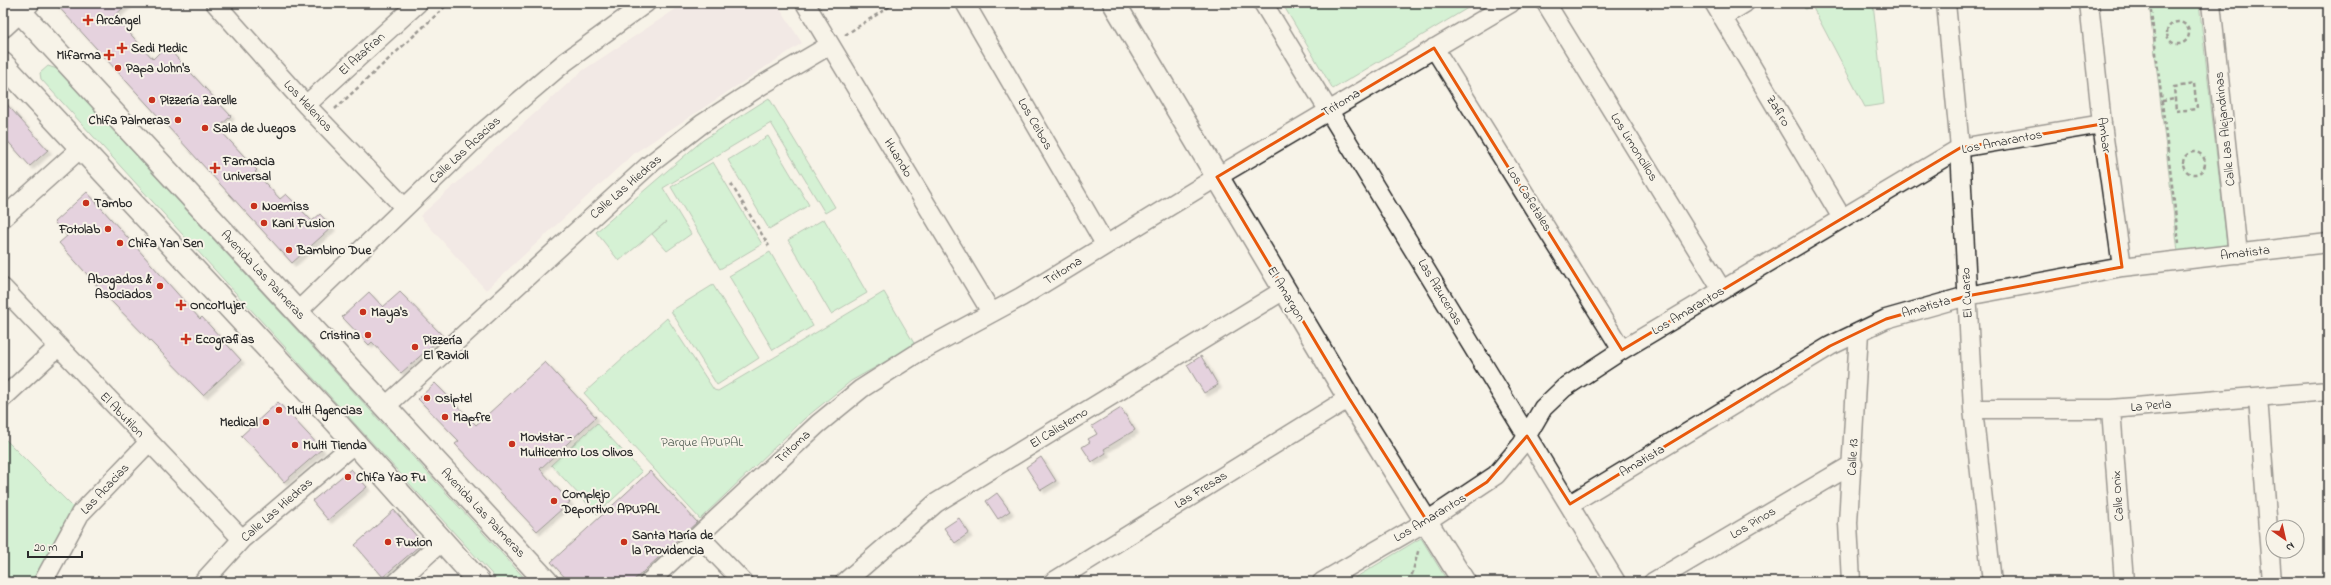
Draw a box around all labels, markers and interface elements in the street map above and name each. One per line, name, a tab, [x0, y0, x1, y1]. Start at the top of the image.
place label: Arcángel	[96, 11, 141, 32]
marker: Arcángel	[83, 15, 93, 25]
street label: El Azafran	[335, 28, 389, 80]
place label: Sedi Medic	[131, 39, 188, 58]
marker: Sedi Medic	[116, 42, 128, 54]
place label: Mifarma	[57, 46, 101, 65]
marker: Mifarma	[104, 50, 114, 60]
place label: Papa John's	[126, 59, 191, 78]
marker: Papa John's	[113, 63, 123, 73]
street label: Calle Las Alejandrinas	[2209, 70, 2240, 187]
street label: Los Helenios	[279, 76, 337, 137]
street label: Tritoma	[1318, 84, 1364, 122]
place label: Pizzería Zarelle	[160, 91, 238, 110]
street label: Zafiro	[1761, 92, 1795, 130]
marker: Pizzería Zarelle	[147, 95, 157, 105]
street label: Los Ceibos	[1013, 95, 1058, 154]
street label: Los Limoncillos	[1605, 109, 1663, 185]
place label: Chifa Palmeras	[89, 111, 170, 130]
street label: Calle Las Acacias	[425, 111, 505, 188]
marker: Chifa Palmeras	[173, 115, 183, 125]
street label: Ambar	[2092, 116, 2116, 155]
place label: Sala de Juegos	[213, 119, 296, 140]
marker: Sala de Juegos	[200, 123, 210, 133]
street label: Los Amarantos	[1960, 125, 2044, 159]
street label: Huando	[879, 135, 917, 181]
street label: Calle Las Hiedras	[586, 150, 666, 224]
place label: Farmacia Universal	[222, 152, 275, 186]
marker: Farmacia Universal	[210, 163, 220, 173]
street label: Los Cafetales	[1501, 163, 1557, 236]
place label: Tambo	[94, 194, 132, 213]
place label: Noemiss	[262, 197, 309, 216]
marker: Tambo	[81, 198, 91, 208]
marker: Noemiss	[249, 201, 259, 211]
place label: Kani Fusion	[272, 214, 335, 233]
marker: Kani Fusion	[259, 218, 269, 228]
place label: Fotolab	[58, 220, 100, 239]
marker: Fotolab	[103, 224, 113, 234]
street label: Avenida Las Palmeras	[216, 226, 310, 324]
place label: Chifa Yan Sen	[128, 234, 204, 253]
marker: Chifa Yan Sen	[115, 238, 125, 248]
place label: Bambino Due	[296, 241, 372, 260]
street label: Amatista	[2219, 241, 2271, 265]
marker: Bambino Due	[284, 245, 294, 255]
street label: Tritoma	[1040, 252, 1086, 290]
street label: Las Azucenas	[1413, 255, 1467, 329]
street label: El Amargon	[1261, 263, 1310, 326]
street label: El Cuarzo	[1956, 267, 1978, 319]
place label: Abogados & Asociados	[88, 270, 152, 304]
marker: Abogados & Asociados	[155, 281, 165, 291]
street label: Los Amarantos	[1648, 282, 1728, 340]
street label: Amatista	[1899, 291, 1953, 323]
place label: OncoMujer	[190, 296, 246, 315]
marker: OncoMujer	[175, 299, 187, 311]
place label: Maya's	[371, 303, 409, 324]
marker: Maya's	[358, 307, 368, 317]
place label: Cristina	[320, 326, 360, 345]
place label: Ecografias	[195, 330, 255, 351]
marker: Cristina	[363, 330, 373, 340]
place label: Pizzería El Ravioli	[423, 331, 469, 365]
marker: Ecografias	[180, 333, 192, 345]
marker: Pizzería El Ravioli	[410, 342, 420, 352]
street label: El Abutilon	[95, 388, 149, 442]
place label: Osiptel	[435, 389, 472, 408]
marker: Osiptel	[422, 393, 432, 403]
street label: La Perla	[2130, 395, 2172, 417]
place label: Multi Agencias	[287, 401, 363, 422]
street label: El Calistemo	[1026, 402, 1092, 453]
marker: Multi Agencias	[274, 405, 284, 415]
place label: Mapfre	[453, 408, 492, 427]
marker: Mapfre	[440, 412, 450, 422]
place label: Medical	[220, 413, 258, 432]
marker: Medical	[261, 417, 271, 427]
street label: Tritoma	[771, 426, 815, 468]
place label: Movistar - Multicentro Los Olivos	[520, 428, 634, 462]
park label: Parque APUPAL	[661, 433, 743, 452]
place label: Multi Tienda	[303, 436, 367, 455]
street label: Calle 13	[1843, 438, 1863, 476]
marker: Movistar - Multicentro Los Olivos	[507, 439, 517, 449]
marker: Multi Tienda	[290, 440, 300, 450]
street label: Amatista	[1616, 440, 1668, 482]
street label: Las Acacias	[76, 459, 134, 519]
street label: Avenida Las Palmeras	[436, 464, 530, 562]
street label: Las Fresas	[1171, 466, 1231, 514]
place label: Chifa Yao Fu	[356, 468, 426, 487]
street label: Calle Onix	[2107, 470, 2129, 522]
marker: Chifa Yao Fu	[343, 472, 353, 482]
street label: Calle Las Hiedras	[237, 473, 317, 547]
place label: Complejo Deportivo APUPAL	[561, 485, 661, 519]
street label: Los Amarantos	[1390, 489, 1470, 547]
marker: Complejo Deportivo APUPAL	[549, 496, 559, 506]
street label: Los Pinos	[1727, 502, 1780, 544]
north arrow	[2265, 519, 2305, 559]
place label: Santa María de la Providencia	[632, 526, 714, 560]
scale bar	[28, 533, 82, 559]
place label: Fuxion	[395, 533, 433, 552]
marker: Fuxion	[383, 537, 393, 547]
marker: Santa María de la Providencia	[619, 537, 629, 547]
text: N	[2282, 538, 2298, 555]
text: 20 m	[34, 539, 57, 557]

